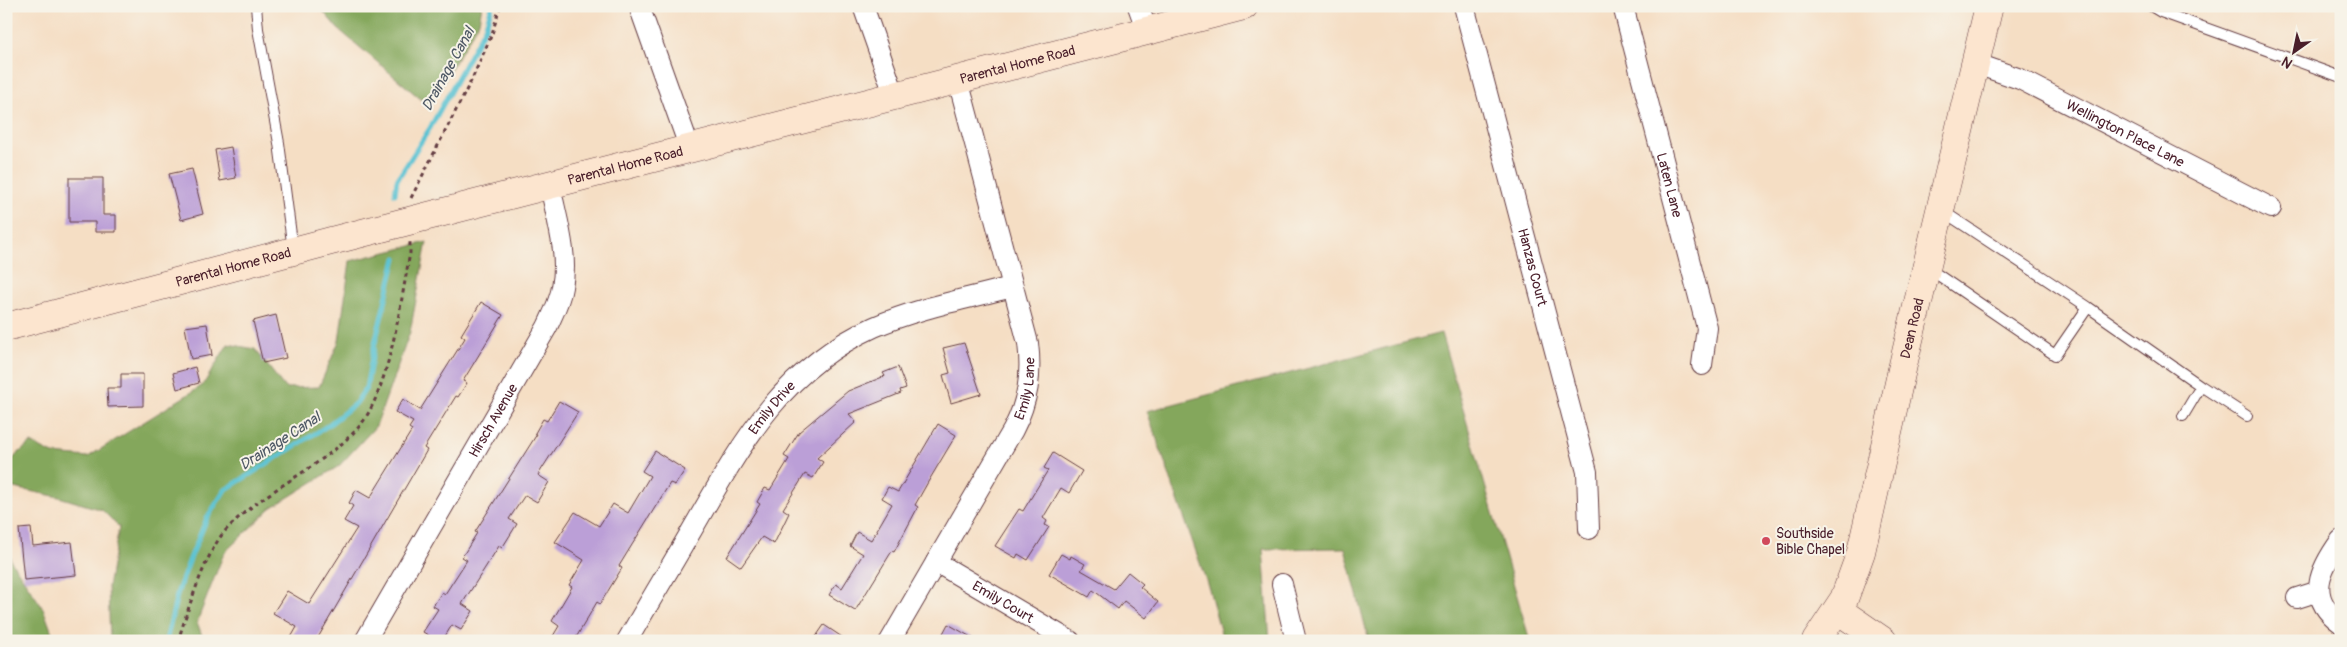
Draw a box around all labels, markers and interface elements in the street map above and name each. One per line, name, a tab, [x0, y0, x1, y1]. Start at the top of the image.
water label: Drainage Canal	[418, 23, 480, 114]
north arrow	[2270, 28, 2320, 78]
street label: Parental Home Road	[958, 42, 1077, 88]
text: N	[2279, 53, 2296, 72]
street label: Wellington Place Lane	[2063, 96, 2187, 171]
street label: Parental Home Road	[566, 143, 685, 189]
street label: Laten Lane	[1653, 151, 1686, 219]
street label: Hanzas Court	[1514, 226, 1551, 308]
street label: Parental Home Road	[174, 244, 293, 291]
street label: Dean Road	[1897, 296, 1928, 360]
street label: Emily Lane	[1011, 357, 1039, 422]
street label: Emily Drive	[745, 377, 799, 438]
street label: Hirsch Avenue	[465, 381, 521, 461]
water label: Drainage Canal	[236, 407, 326, 475]
place label: Southside Bible Chapel	[1776, 525, 1845, 558]
marker: Southside Bible Chapel	[1760, 535, 1772, 547]
street label: Emily Court	[969, 577, 1037, 627]

